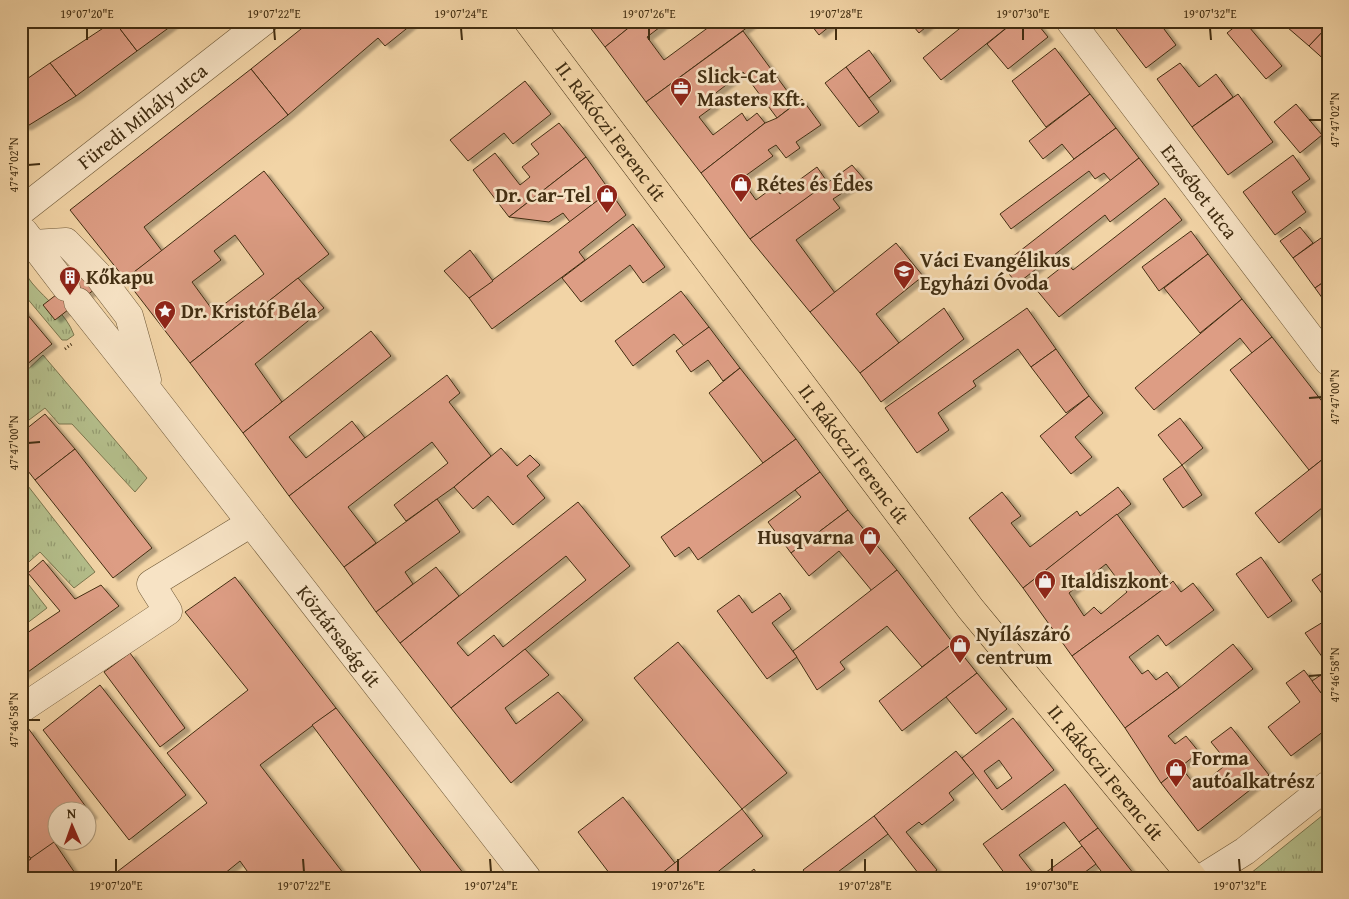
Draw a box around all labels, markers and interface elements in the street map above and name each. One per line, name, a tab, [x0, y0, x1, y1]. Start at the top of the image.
text: 19°07'20"E	[60, 5, 114, 22]
text: 19°07'22"E	[247, 5, 301, 22]
text: 19°07'24"E	[434, 5, 488, 22]
text: 19°07'26"E	[622, 5, 676, 22]
text: 19°07'28"E	[809, 5, 863, 22]
text: 19°07'30"E	[996, 5, 1050, 22]
text: 19°07'32"E	[1183, 5, 1237, 22]
street label: Füredi Mihály utca	[71, 55, 213, 176]
street label: II. Rákóczi Ferenc út	[549, 55, 674, 207]
place label: Slick-Cat Masters Kft.	[697, 61, 805, 113]
office icon: Slick-Cat Masters Kft.	[669, 76, 693, 107]
text: 47°47'02"N	[1326, 92, 1343, 148]
text: 47°47'02"N	[5, 137, 22, 193]
street label: Erzsébet utca	[1154, 138, 1245, 245]
place label: Rétes és Édes	[757, 169, 873, 198]
shop icon: Rétes és Édes	[729, 172, 753, 203]
place label: Dr. Car-Tel	[495, 180, 591, 209]
shop icon: Dr. Car-Tel	[595, 183, 619, 214]
place label: Váci Evangélikus Egyházi Óvoda	[920, 245, 1070, 297]
school or university icon: Váci Evangélikus Egyházi Óvoda	[892, 259, 916, 290]
place label: Kőkapu	[86, 262, 154, 291]
building icon: Kőkapu	[58, 265, 82, 296]
place label: Dr. Kristóf Béla	[181, 296, 317, 325]
place icon: Dr. Kristóf Béla	[153, 299, 177, 330]
text: 47°47'00"N	[1326, 369, 1343, 425]
street label: II. Rákóczi Ferenc út	[792, 378, 917, 530]
text: 47°47'00"N	[5, 415, 22, 471]
place label: Husqvarna	[758, 522, 855, 551]
shop icon: Husqvarna	[858, 525, 882, 556]
place label: Italdiszkont	[1061, 566, 1169, 595]
shop icon: Italdiszkont	[1033, 569, 1057, 600]
street label: Köztársaság út	[290, 579, 388, 693]
place label: Nyílászáró centrum	[976, 619, 1071, 671]
shop icon: Nyílászáró centrum	[948, 633, 972, 664]
text: 47°46'58"N	[1326, 647, 1343, 703]
text: 47°46'58"N	[5, 692, 22, 748]
street label: II. Rákóczi Ferenc út	[1041, 698, 1171, 846]
place label: Forma autóalkatrész	[1192, 743, 1315, 795]
shop icon: Forma autóalkatrész	[1164, 757, 1188, 788]
north arrow	[48, 802, 98, 852]
text: N	[67, 803, 77, 823]
text: 19°07'20"E	[89, 877, 143, 894]
text: 19°07'22"E	[277, 877, 331, 894]
text: 19°07'24"E	[464, 877, 518, 894]
text: 19°07'26"E	[651, 877, 705, 894]
text: 19°07'28"E	[838, 877, 892, 894]
text: 19°07'30"E	[1025, 877, 1079, 894]
text: 19°07'32"E	[1213, 877, 1267, 894]

